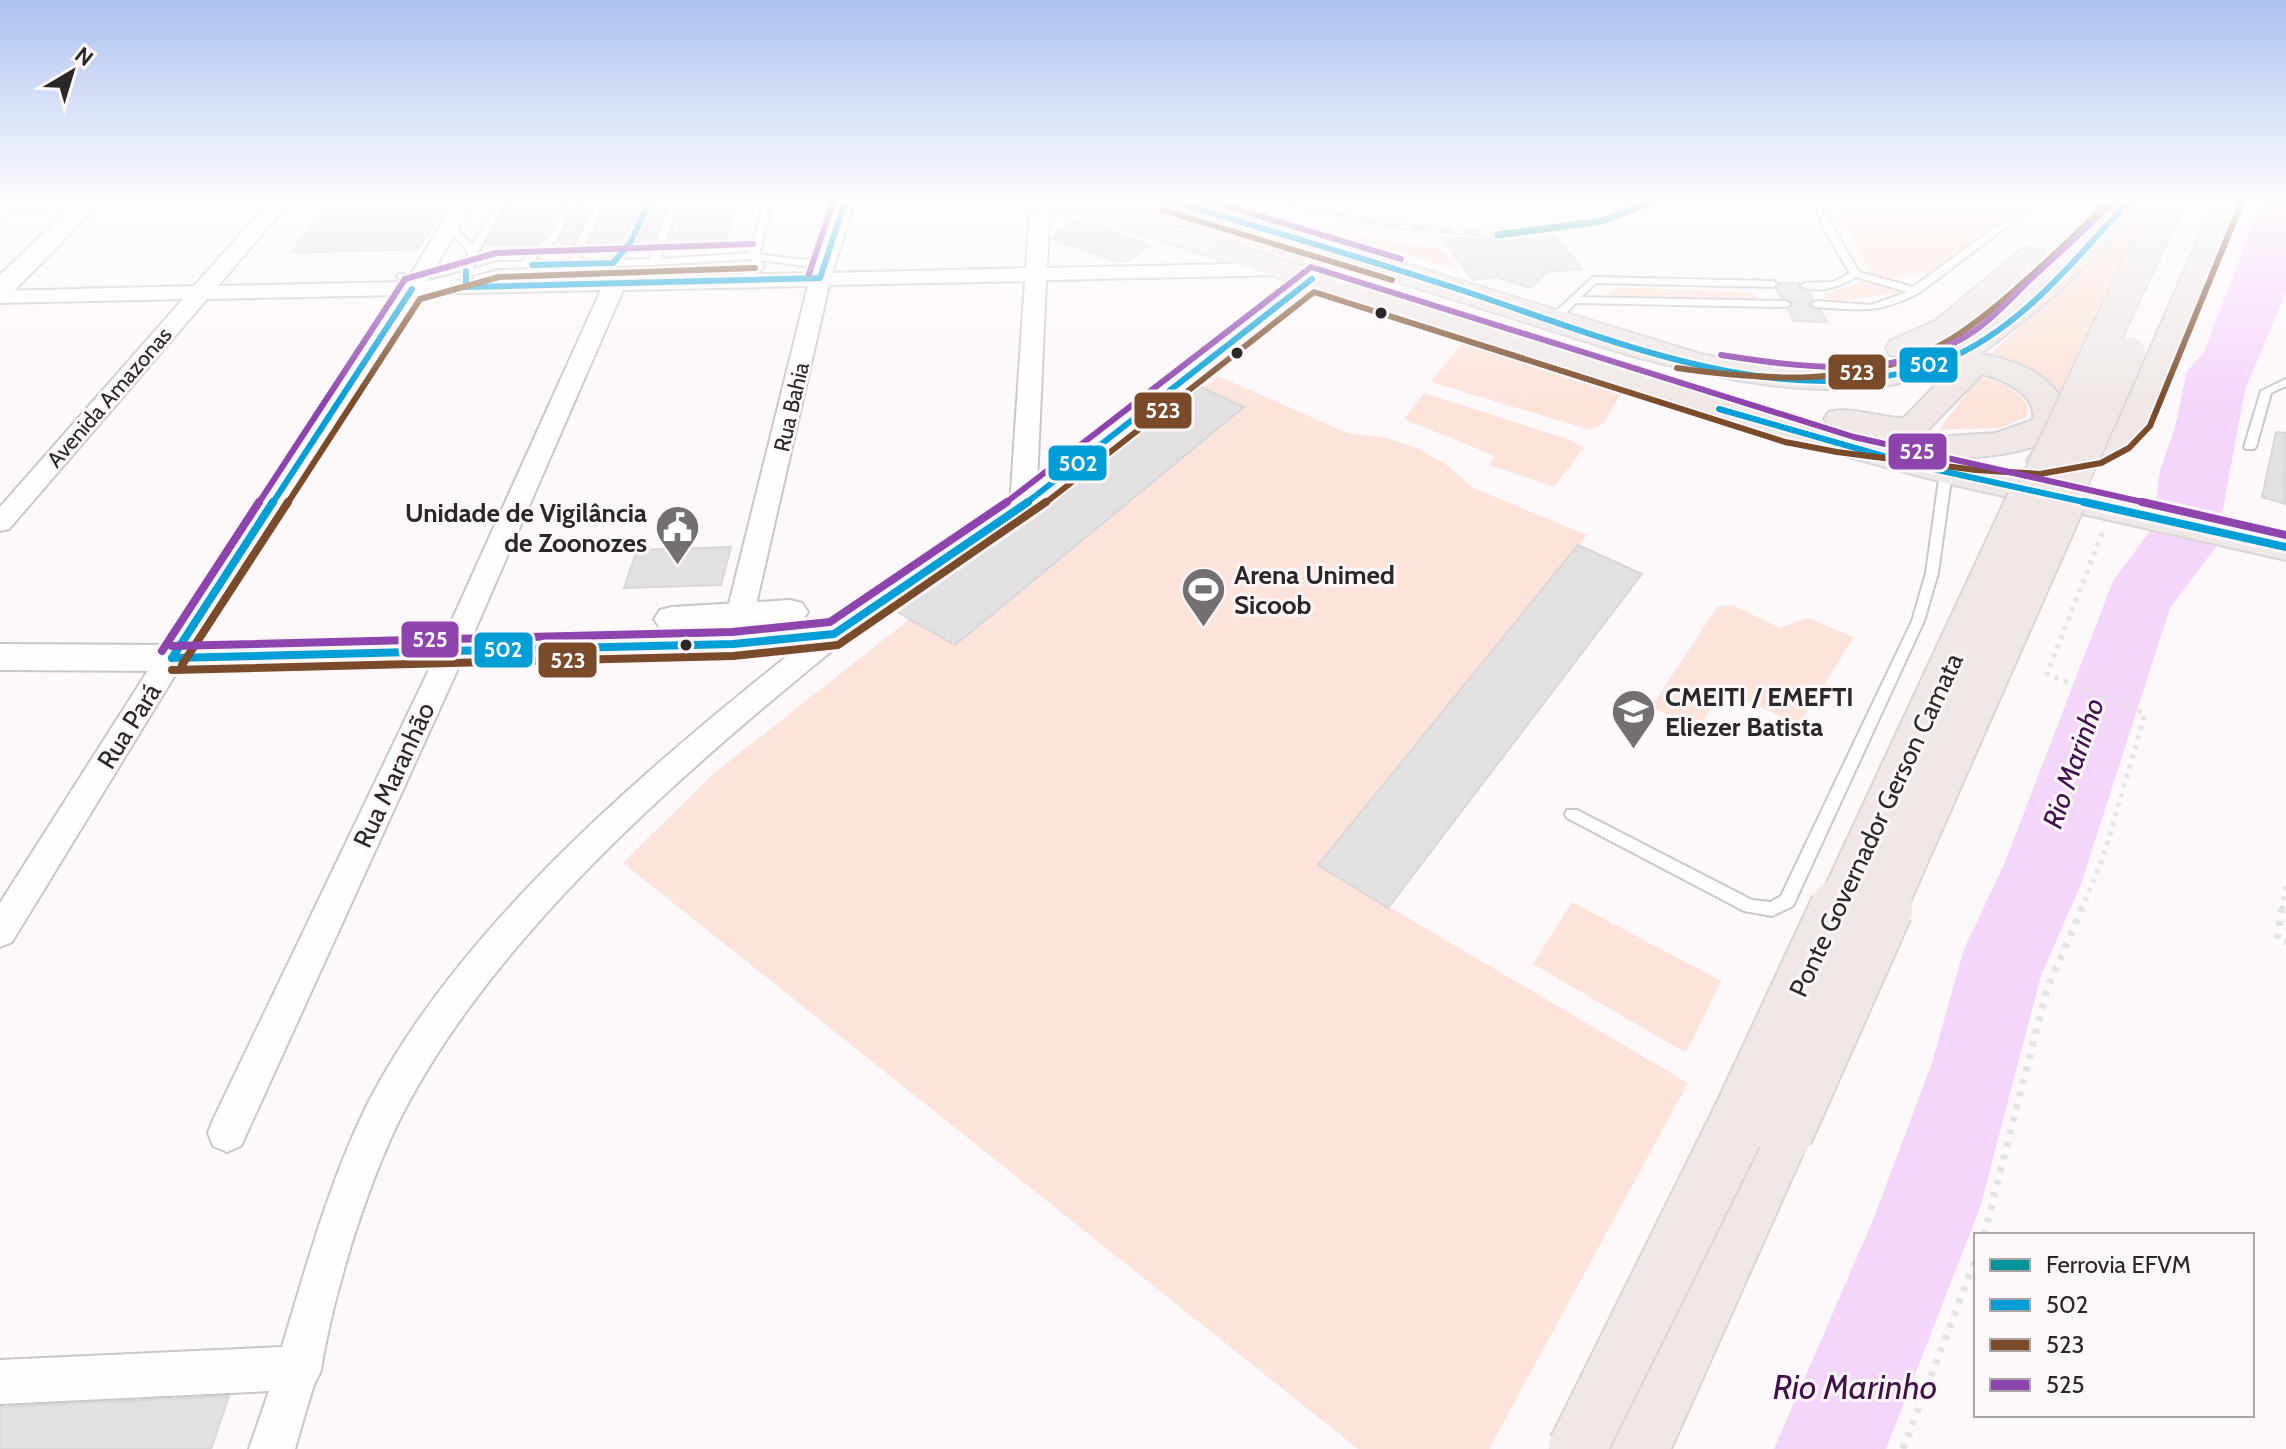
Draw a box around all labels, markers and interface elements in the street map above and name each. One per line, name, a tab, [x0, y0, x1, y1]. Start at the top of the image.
north arrow	[32, 32, 112, 112]
text: N	[70, 41, 98, 72]
unlabelled marker	[1373, 305, 1389, 321]
street label: Avenida Amazonas	[41, 322, 178, 473]
unlabelled marker	[1229, 345, 1245, 361]
line badge: 502	[1898, 346, 1959, 384]
text: 502	[1910, 351, 1948, 378]
line badge: 523	[1827, 353, 1887, 391]
street label: Rua Bahia	[768, 359, 815, 454]
text: 523	[1839, 359, 1875, 386]
line badge: 523	[1133, 391, 1193, 430]
text: 523	[1145, 397, 1181, 424]
line badge: 525	[1887, 432, 1948, 471]
text: 525	[1899, 438, 1935, 465]
line badge: 502	[1047, 444, 1108, 482]
text: 502	[1059, 450, 1097, 477]
place label: Unidade de Vigilância de Zoonozes	[405, 497, 647, 559]
public building icon: Unidade de Vigilância de Zoonozes	[654, 504, 702, 567]
place label: Arena Unimed Sicoob	[1234, 559, 1395, 621]
sports icon: Arena Unimed Sicoob	[1179, 566, 1227, 629]
line badge: 525	[400, 620, 460, 659]
text: 525	[412, 626, 448, 653]
line badge: 502	[473, 631, 534, 669]
text: 502	[484, 636, 522, 663]
unlabelled marker	[678, 637, 694, 653]
line badge: 523	[537, 641, 598, 679]
text: 523	[550, 647, 586, 674]
street label: Ponte Governador Gerson Camata	[1782, 648, 1970, 1002]
street label: Rua Pará	[90, 677, 168, 775]
place label: CMEITI / EMEFTI Eliezer Batista	[1665, 681, 1854, 743]
school or university icon: CMEITI / EMEFTI Eliezer Batista	[1610, 688, 1658, 751]
water label: Rio Marinho	[2035, 694, 2111, 832]
street label: Rua Maranhão	[346, 697, 442, 853]
legend	[1974, 1233, 2254, 1417]
text: Ferrovia EFVM	[2046, 1250, 2191, 1279]
text: 502	[2046, 1290, 2088, 1319]
text: 523	[2046, 1330, 2085, 1359]
water label: Rio Marinho	[1773, 1366, 1937, 1408]
text: 525	[2046, 1370, 2085, 1399]

